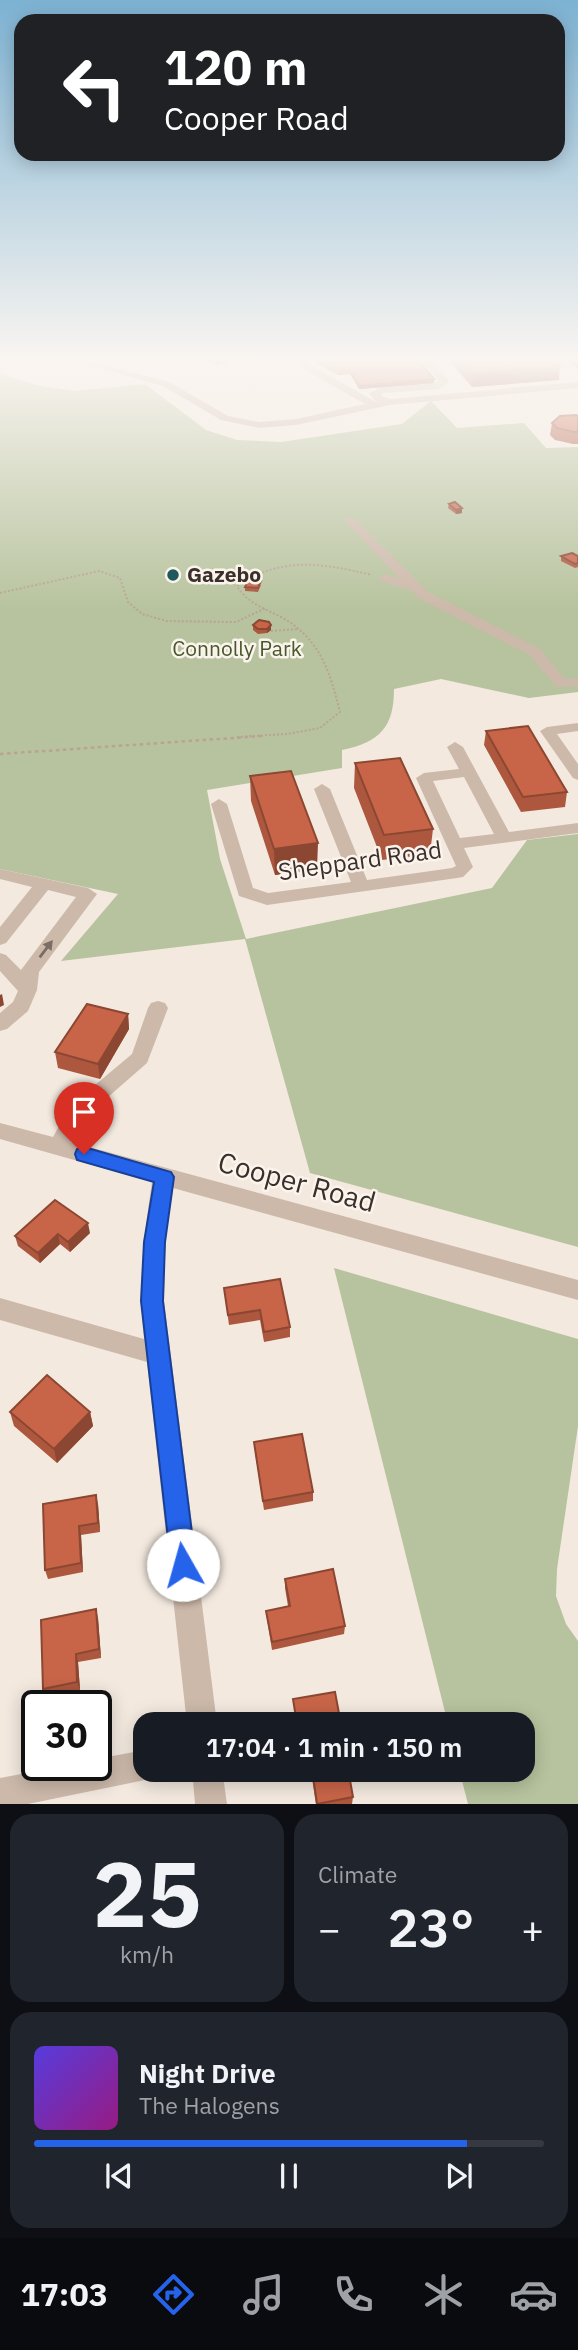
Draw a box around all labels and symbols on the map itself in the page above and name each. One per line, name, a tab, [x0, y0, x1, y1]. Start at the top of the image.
place label: Gazebo	[187, 560, 261, 588]
marker: Gazebo	[165, 567, 181, 583]
park label: Connolly Park	[172, 634, 302, 662]
street label: Sheppard Road	[276, 833, 444, 887]
one-way arrow	[39, 940, 54, 958]
pin	[54, 1082, 114, 1154]
street label: Cooper Road	[214, 1143, 380, 1220]
position arrow	[146, 1528, 220, 1602]
speed limit sign: 30	[21, 1690, 112, 1781]

